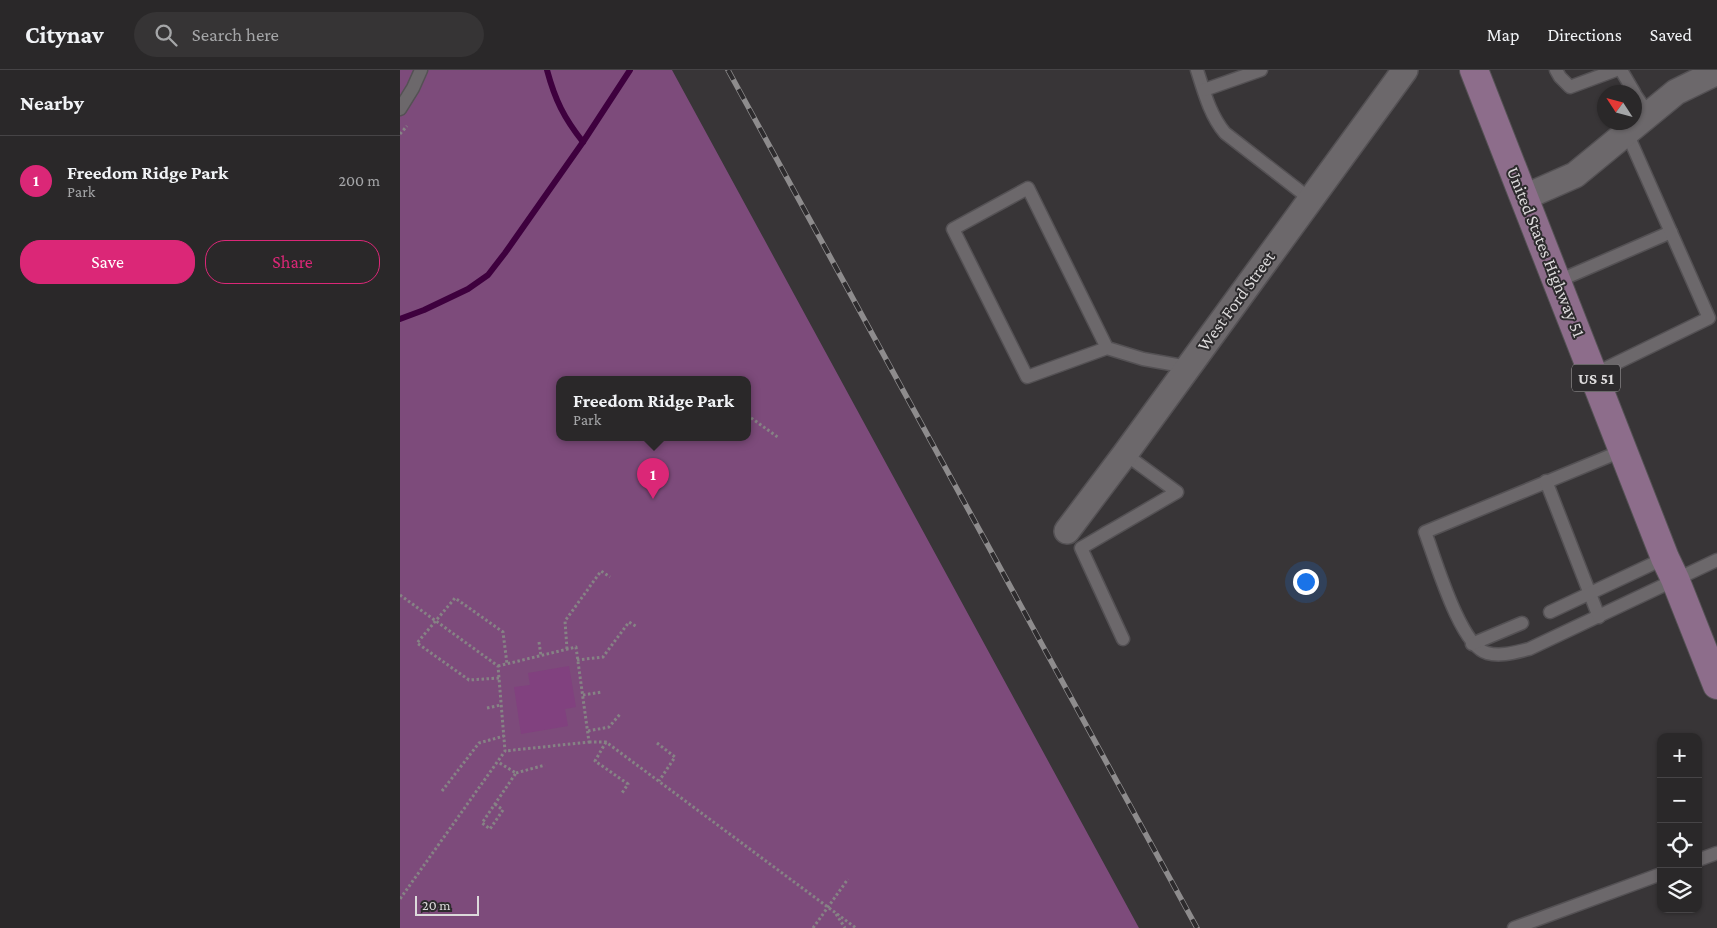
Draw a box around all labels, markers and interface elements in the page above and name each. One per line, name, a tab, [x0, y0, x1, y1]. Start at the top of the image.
search box	[134, 12, 484, 57]
text: Citynav	[25, 21, 104, 48]
icon: search	[152, 21, 180, 49]
text: Search here	[192, 24, 279, 45]
text: Map	[1487, 25, 1519, 45]
text: Directions	[1547, 25, 1622, 45]
text: Saved	[1650, 25, 1692, 45]
north arrow	[1597, 85, 1642, 130]
text: Nearby	[20, 91, 84, 115]
text: Freedom Ridge Park	[67, 162, 228, 183]
street label: United States Highway 51	[1503, 164, 1589, 340]
text: 1	[33, 172, 39, 189]
text: 200 m	[338, 172, 380, 189]
text: Park	[67, 183, 95, 200]
button: Save	[20, 240, 195, 284]
button: Share	[205, 240, 380, 284]
street label: West Ford Street	[1193, 246, 1280, 355]
road number: US 51	[1572, 364, 1620, 392]
popup	[556, 376, 751, 441]
text: Freedom Ridge Park	[573, 390, 734, 411]
text: Park	[573, 411, 601, 428]
pin: 1	[637, 458, 669, 499]
your location	[1293, 569, 1319, 595]
map controls	[1657, 733, 1702, 913]
button: +	[1657, 733, 1702, 778]
button: −	[1657, 778, 1702, 823]
button: locate	[1657, 823, 1702, 868]
button: layers	[1657, 868, 1702, 913]
scale bar	[415, 893, 479, 916]
text: 20 m	[422, 897, 450, 913]

